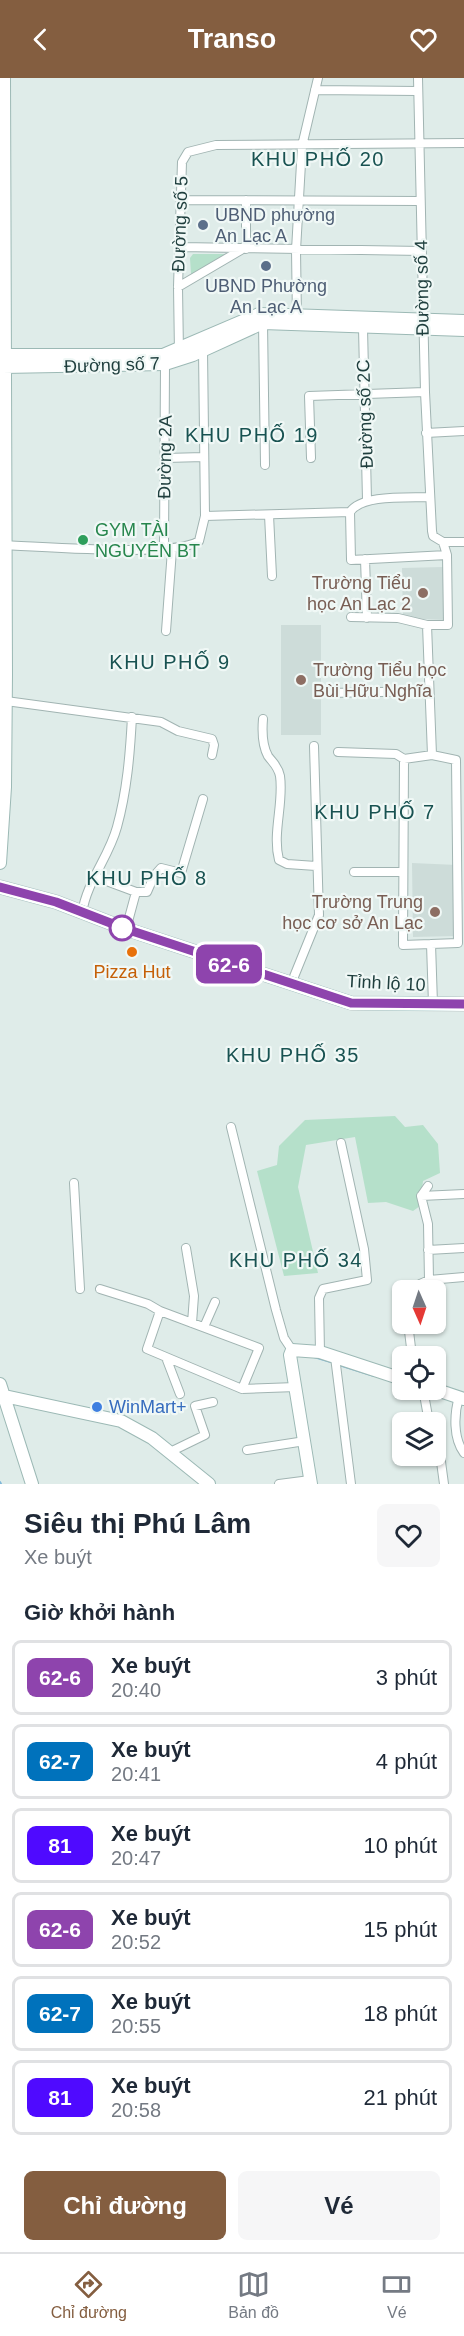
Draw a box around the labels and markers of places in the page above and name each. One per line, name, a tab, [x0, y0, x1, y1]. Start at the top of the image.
place label: UBND phường An Lạc A	[215, 205, 335, 246]
marker: UBND phường An Lạc A	[196, 218, 210, 232]
marker: UBND Phường An Lạc A	[259, 259, 273, 273]
place label: UBND Phường An Lạc A	[205, 276, 327, 317]
place label: GYM TÀI NGUYÊN BT	[95, 520, 200, 561]
marker: GYM TÀI NGUYÊN BT	[76, 533, 90, 547]
place label: Trường Tiểu học An Lạc 2	[307, 573, 411, 614]
marker: Trường Tiểu học An Lạc 2	[416, 586, 430, 600]
place label: Trường Tiểu học Bùi Hữu Nghĩa	[313, 660, 446, 701]
marker: Trường Tiểu học Bùi Hữu Nghĩa	[294, 673, 308, 687]
place label: Trường Trung học cơ sở An Lạc	[282, 892, 423, 933]
marker: Trường Trung học cơ sở An Lạc	[428, 905, 442, 919]
unlabelled marker	[109, 915, 135, 941]
marker: Pizza Hut	[125, 945, 139, 959]
place label: Pizza Hut	[93, 962, 171, 982]
place label: WinMart+	[109, 1397, 187, 1417]
marker: WinMart+	[90, 1400, 104, 1414]

